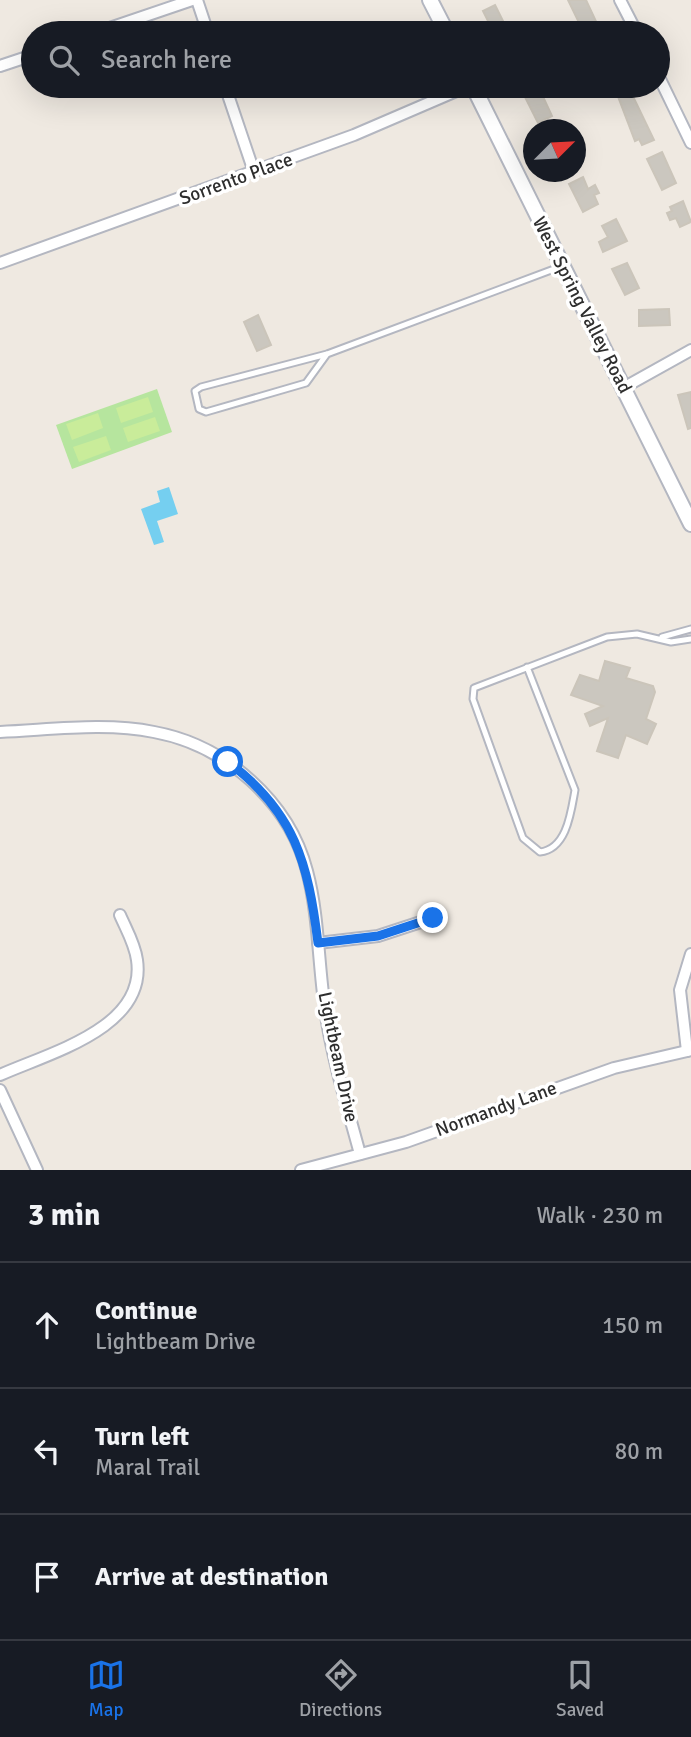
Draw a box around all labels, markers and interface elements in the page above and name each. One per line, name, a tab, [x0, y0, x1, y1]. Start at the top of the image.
search box	[21, 21, 670, 98]
icon: search	[45, 41, 83, 79]
text: Search here	[101, 44, 232, 76]
north arrow	[523, 119, 586, 182]
street label: Sorrento Place	[176, 147, 296, 211]
street label: West Spring Valley Road	[527, 213, 637, 397]
route start	[212, 746, 243, 777]
route end	[417, 902, 448, 933]
street label: Lightbeam Drive	[312, 990, 364, 1124]
street label: Normandy Lane	[432, 1076, 560, 1142]
text: 3 min	[28, 1197, 100, 1234]
text: Walk · 230 m	[537, 1201, 663, 1230]
text: Continue	[95, 1295, 197, 1327]
icon: ahead	[28, 1306, 66, 1344]
text: 150 m	[602, 1311, 663, 1340]
text: Lightbeam Drive	[95, 1327, 256, 1356]
text: Turn left	[95, 1421, 189, 1453]
icon: left	[28, 1432, 66, 1470]
text: 80 m	[615, 1437, 663, 1466]
text: Maral Trail	[95, 1453, 200, 1482]
icon: arrive	[28, 1558, 66, 1596]
text: Arrive at destination	[95, 1561, 328, 1593]
tab: Map	[87, 1656, 125, 1722]
tab: Directions	[299, 1656, 382, 1722]
tab: Saved	[556, 1656, 604, 1722]

